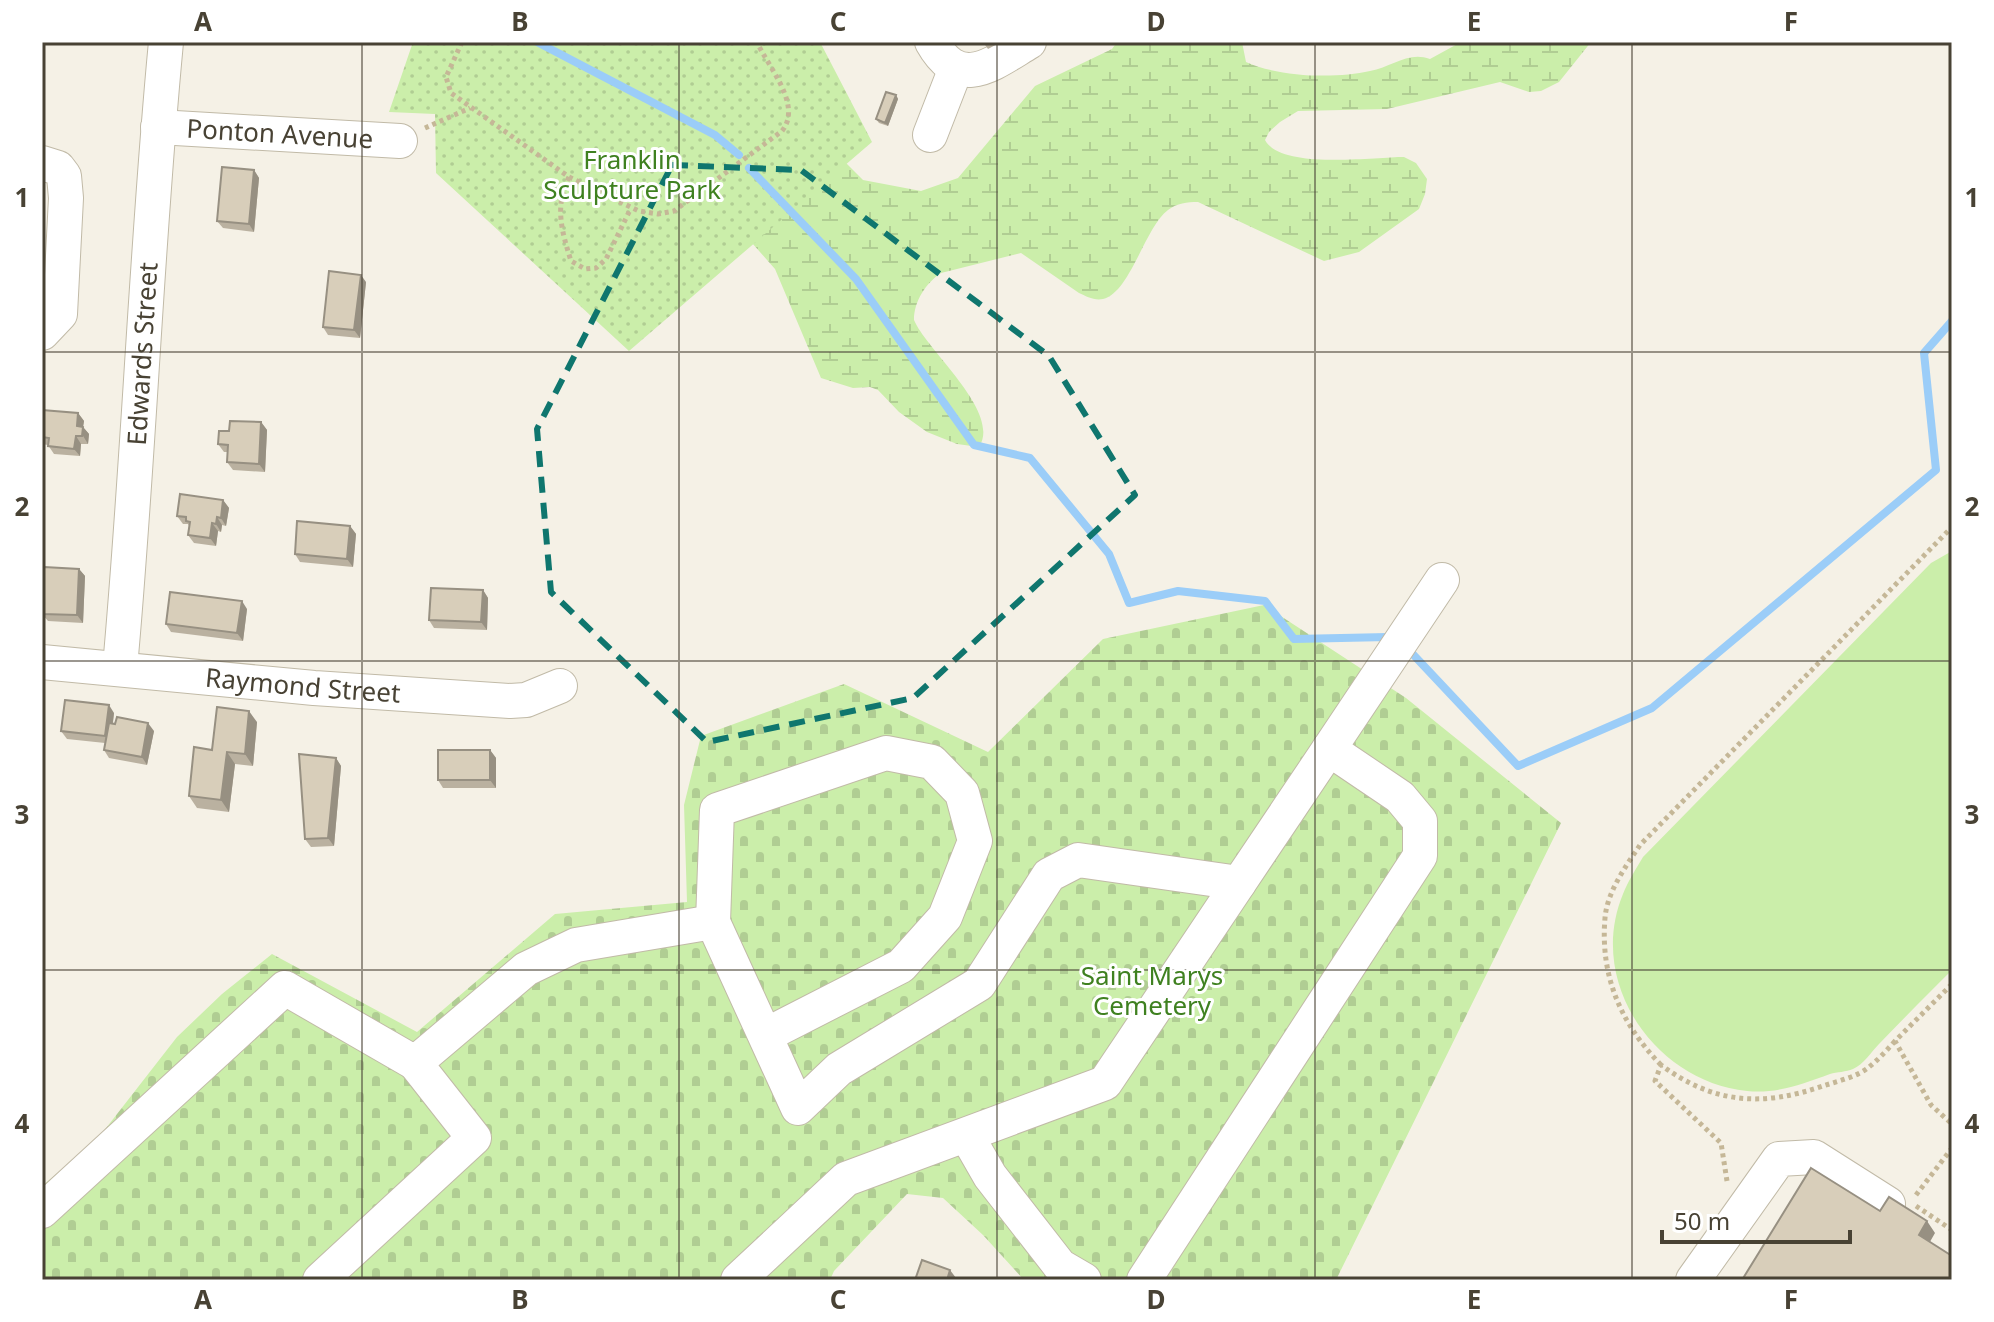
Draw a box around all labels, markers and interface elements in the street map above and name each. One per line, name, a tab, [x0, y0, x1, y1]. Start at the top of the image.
text: A	[194, 3, 212, 39]
text: B	[511, 3, 529, 39]
text: C	[830, 3, 846, 39]
text: D	[1146, 3, 1166, 39]
text: E	[1467, 3, 1481, 39]
text: F	[1784, 3, 1798, 39]
street label: Ponton Avenue	[186, 110, 374, 156]
park label: Franklin Sculpture Park	[543, 141, 721, 207]
text: 1	[15, 179, 29, 215]
text: 1	[1965, 179, 1979, 215]
street label: Edwards Street	[118, 261, 166, 447]
text: 2	[15, 488, 30, 524]
text: 2	[1965, 488, 1980, 524]
street label: Raymond Street	[204, 659, 402, 711]
text: 3	[15, 796, 29, 832]
text: 3	[1965, 796, 1979, 832]
park label: Saint Marys Cemetery	[1081, 957, 1223, 1023]
text: 4	[15, 1105, 30, 1141]
text: 4	[1965, 1105, 1980, 1141]
scale bar	[1662, 1194, 1850, 1244]
text: 50 m	[1674, 1204, 1730, 1237]
text: A	[194, 1281, 212, 1317]
text: B	[511, 1281, 529, 1317]
text: C	[830, 1281, 846, 1317]
text: D	[1146, 1281, 1166, 1317]
text: E	[1467, 1281, 1481, 1317]
text: F	[1784, 1281, 1798, 1317]

